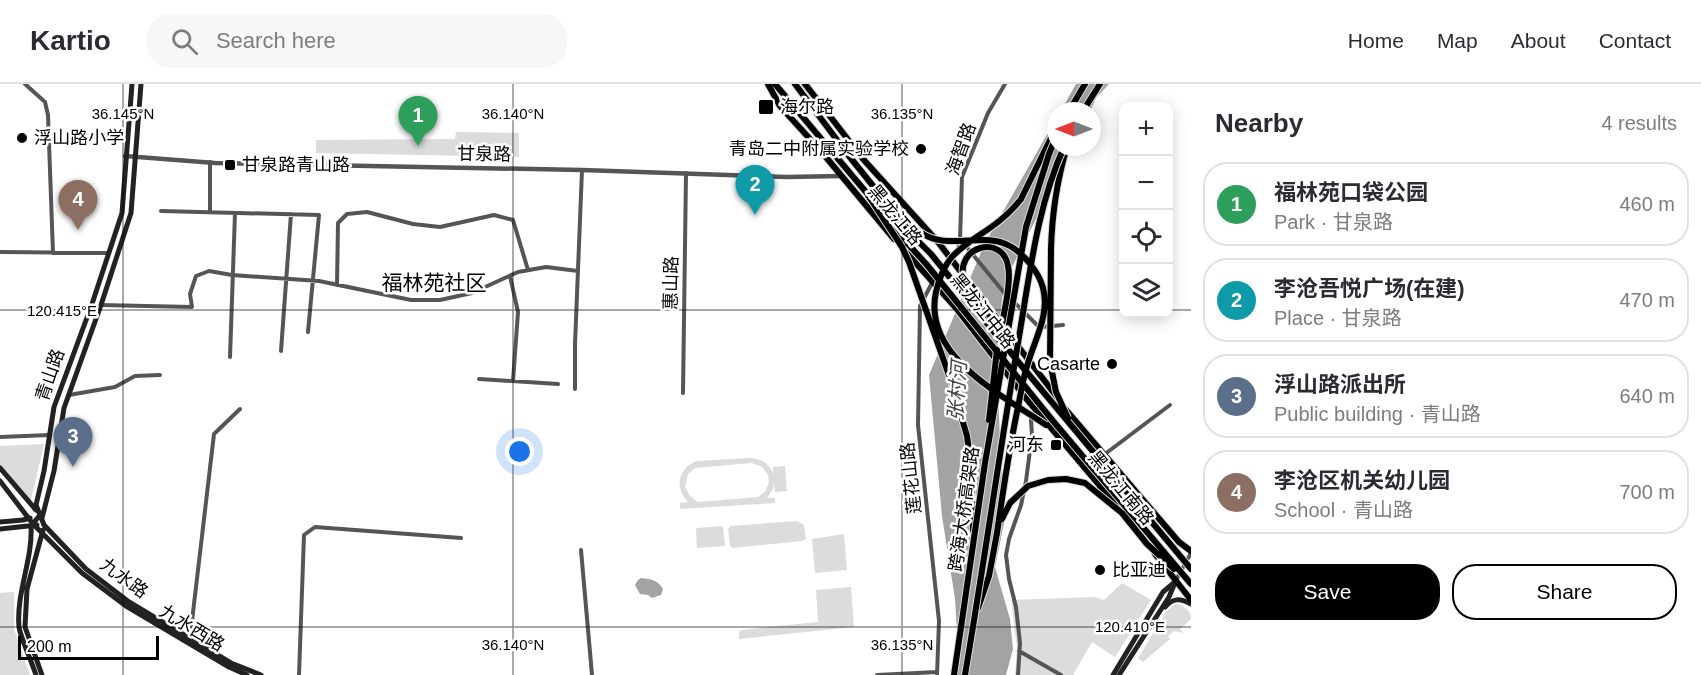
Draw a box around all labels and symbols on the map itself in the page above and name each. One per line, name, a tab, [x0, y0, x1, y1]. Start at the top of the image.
pin: 1	[398, 97, 438, 146]
place label: 海尔路	[780, 97, 834, 117]
marker: 海尔路	[757, 98, 775, 116]
north arrow	[1047, 102, 1101, 156]
text: 36.145°N	[92, 105, 154, 122]
text: 36.140°N	[482, 105, 544, 122]
text: 36.135°N	[871, 105, 933, 122]
street label: 海智路	[942, 120, 980, 178]
place label: 浮山路小学	[34, 128, 124, 148]
marker: 浮山路小学	[15, 131, 29, 145]
place label: 青岛二中附属实验学校	[729, 139, 909, 159]
marker: 青岛二中附属实验学校	[914, 142, 928, 156]
street label: 甘泉路	[457, 144, 511, 164]
place label: 甘泉路青山路	[242, 155, 350, 175]
marker: 甘泉路青山路	[223, 158, 237, 172]
pin: 2	[736, 166, 774, 215]
pin: 4	[58, 180, 98, 230]
street label: 黑龙江路	[864, 181, 926, 249]
street label: 惠山路	[661, 256, 681, 310]
street label: 黑龙江中路	[947, 270, 1019, 352]
district label: 福林苑社区	[382, 271, 487, 294]
text: 120.415°E	[27, 302, 97, 319]
street label: 青山路	[32, 346, 68, 404]
place label: Casarte	[1037, 354, 1100, 374]
water label: 张村河	[944, 356, 970, 422]
marker: Casarte	[1105, 357, 1119, 371]
pin: 3	[54, 418, 92, 467]
place label: 河东	[1008, 435, 1044, 455]
your location	[505, 437, 534, 466]
marker: 河东	[1049, 438, 1063, 452]
street label: 莲花山路	[897, 441, 925, 515]
street label: 跨海大桥高架路	[945, 445, 983, 573]
street label: 黑龙江南路	[1084, 447, 1158, 529]
street label: 九水路	[96, 554, 152, 602]
place label: 比亚迪	[1112, 560, 1166, 580]
marker: 比亚迪	[1093, 563, 1107, 577]
street label: 九水西路	[156, 601, 228, 655]
text: 120.410°E	[1095, 618, 1165, 635]
scale bar	[18, 633, 159, 660]
text: 36.140°N	[482, 636, 544, 653]
text: 36.135°N	[871, 636, 933, 653]

